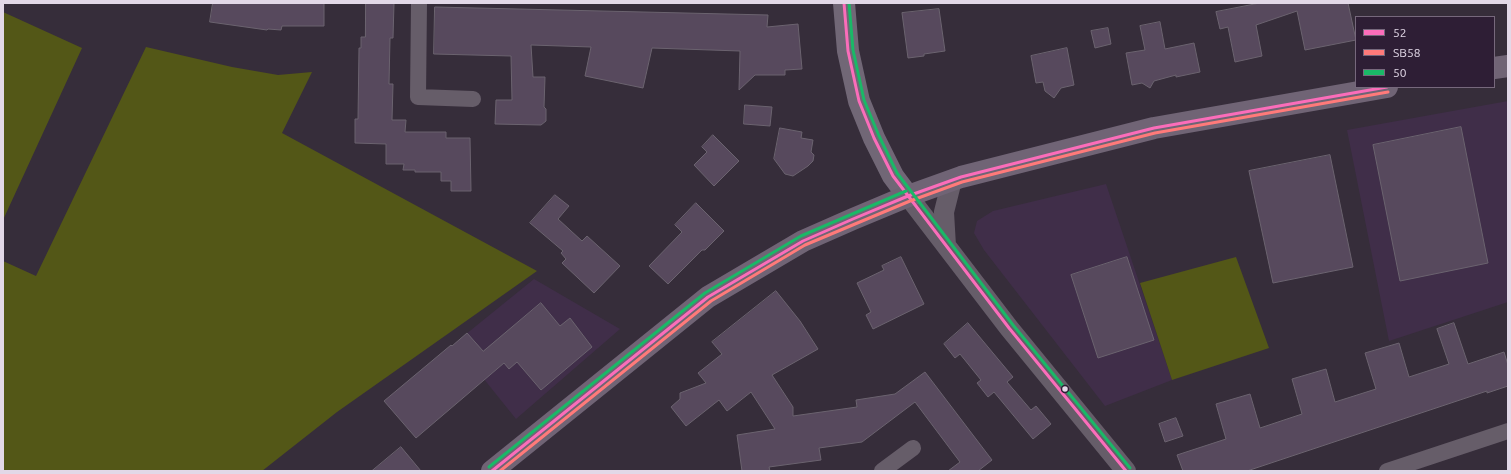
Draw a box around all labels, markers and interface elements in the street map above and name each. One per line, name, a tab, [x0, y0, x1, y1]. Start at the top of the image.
legend	[1355, 16, 1495, 88]
text: 52	[1393, 26, 1407, 39]
text: SB58	[1393, 46, 1420, 59]
text: 50	[1393, 66, 1407, 79]
unlabelled marker	[1060, 384, 1070, 394]

